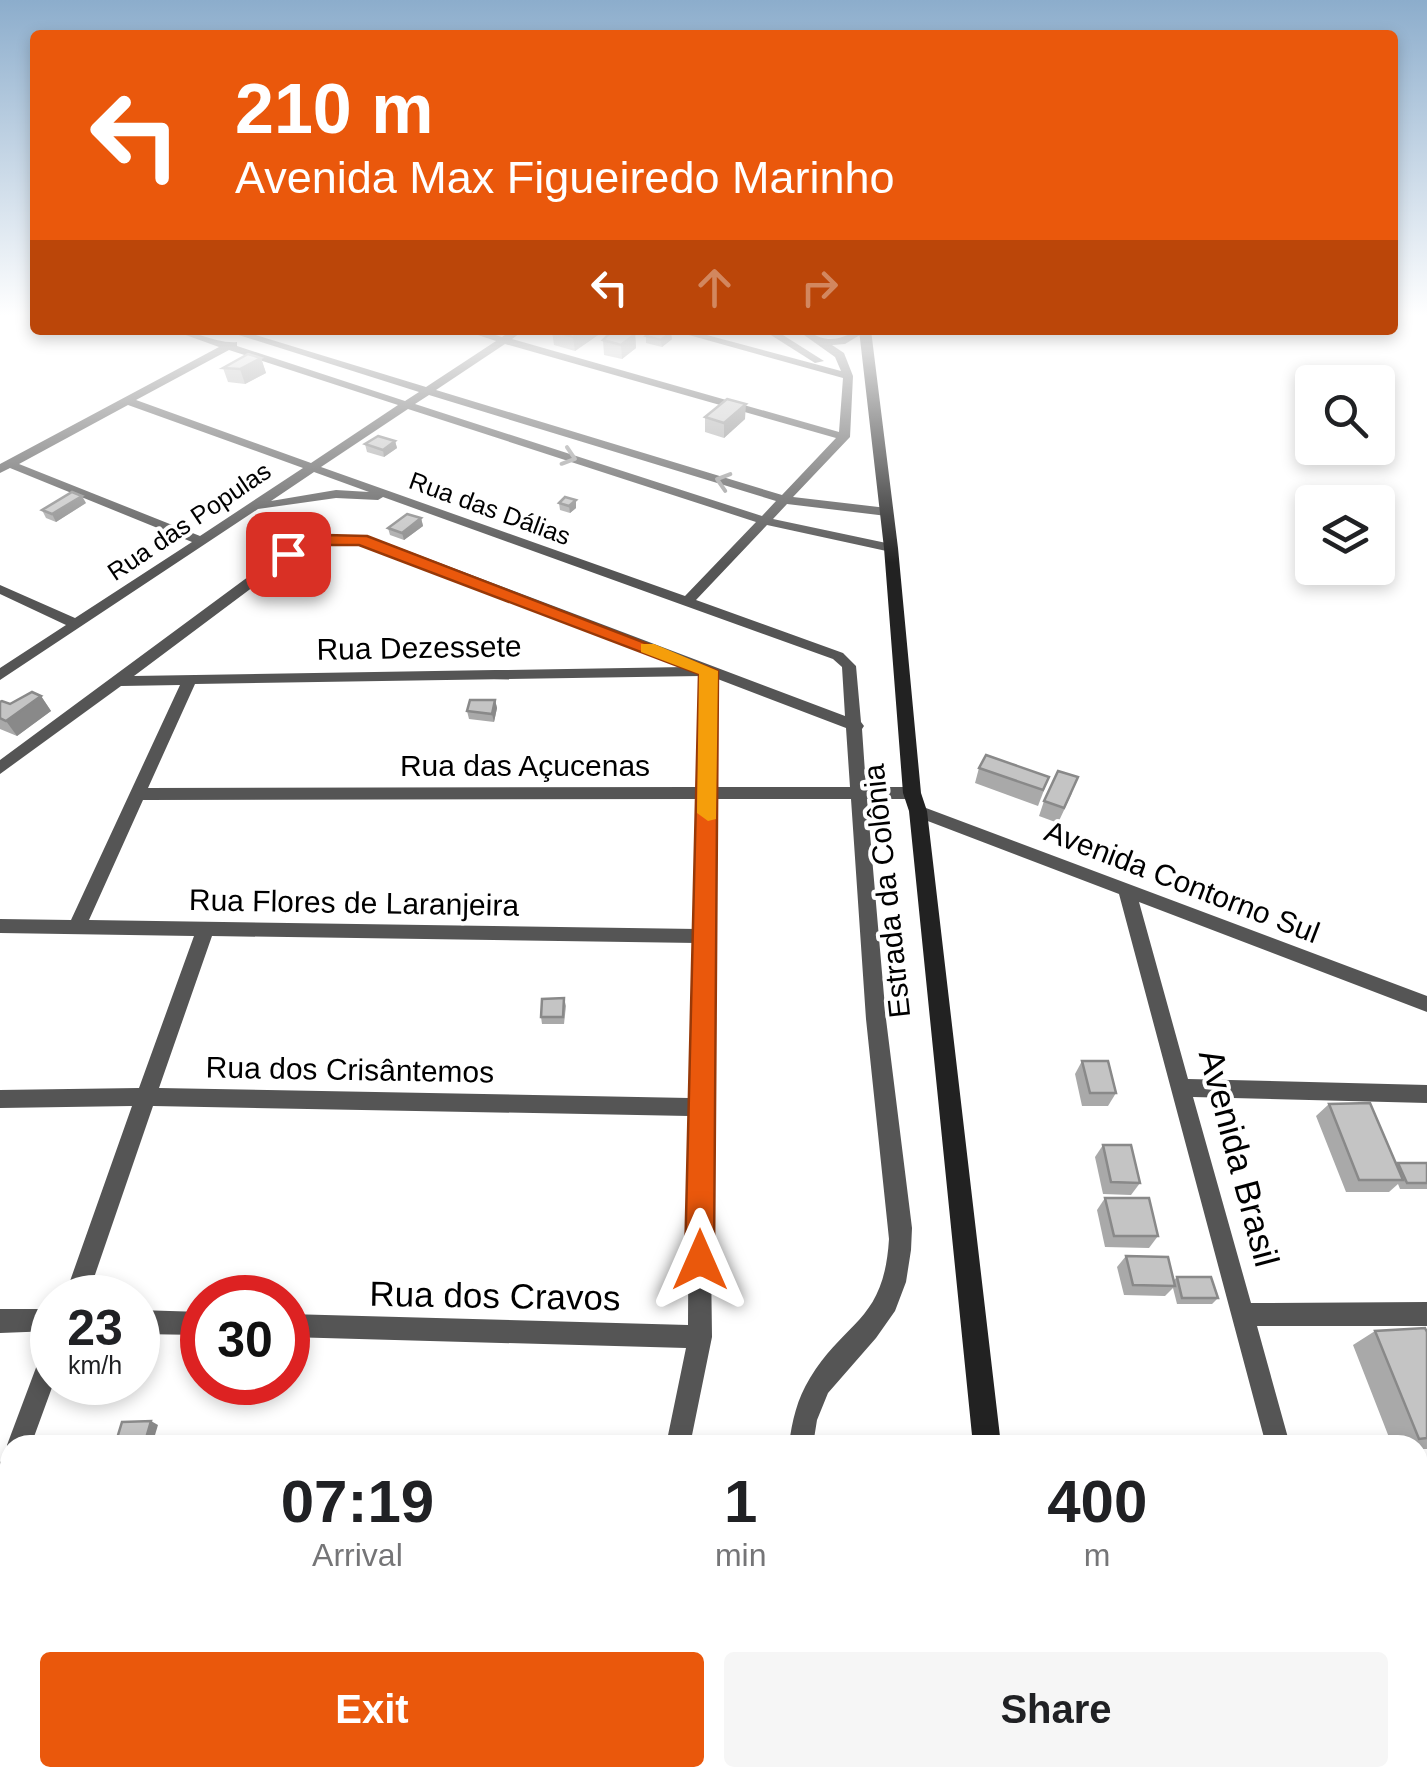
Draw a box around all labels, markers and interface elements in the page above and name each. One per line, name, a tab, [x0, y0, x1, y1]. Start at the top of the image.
icon: left	[70, 70, 200, 200]
text: 210 m	[235, 70, 433, 148]
text: Avenida Max Figueiredo Marinho	[235, 152, 895, 203]
icon: left	[582, 260, 637, 315]
icon: ahead	[687, 260, 742, 315]
icon: right	[792, 260, 847, 315]
map controls	[1295, 365, 1395, 585]
button: search	[1295, 365, 1395, 465]
one-way arrow	[560, 446, 577, 466]
street label: Rua das Populas	[102, 456, 276, 586]
street label: Rua das Dálias	[406, 466, 574, 550]
one-way arrow	[716, 472, 733, 493]
button: layers	[1295, 485, 1395, 585]
pin	[246, 512, 331, 597]
icon: arrive	[261, 527, 316, 582]
street label: Rua Dezessete	[316, 629, 522, 666]
street label: Rua das Açucenas	[400, 749, 650, 782]
street label: Estrada da Colônia	[857, 762, 916, 1020]
street label: Avenida Contorno Sul	[1040, 814, 1324, 949]
street label: Rua Flores de Laranjeira	[189, 883, 520, 922]
street label: Avenida Brasil	[1192, 1045, 1287, 1271]
street label: Rua dos Crisântemos	[206, 1050, 495, 1089]
position arrow	[648, 1208, 752, 1312]
street label: Rua dos Cravos	[369, 1274, 621, 1317]
speed limit sign: 30	[180, 1275, 310, 1405]
text: 23	[67, 1300, 123, 1356]
text: km/h	[68, 1351, 122, 1379]
text: 07:19	[281, 1468, 434, 1535]
text: 1	[724, 1468, 757, 1535]
text: 400	[1047, 1468, 1147, 1535]
text: Arrival	[312, 1537, 403, 1573]
text: min	[715, 1537, 766, 1573]
text: m	[1084, 1537, 1111, 1573]
button: Exit	[40, 1652, 704, 1767]
button: Share	[724, 1652, 1388, 1767]

